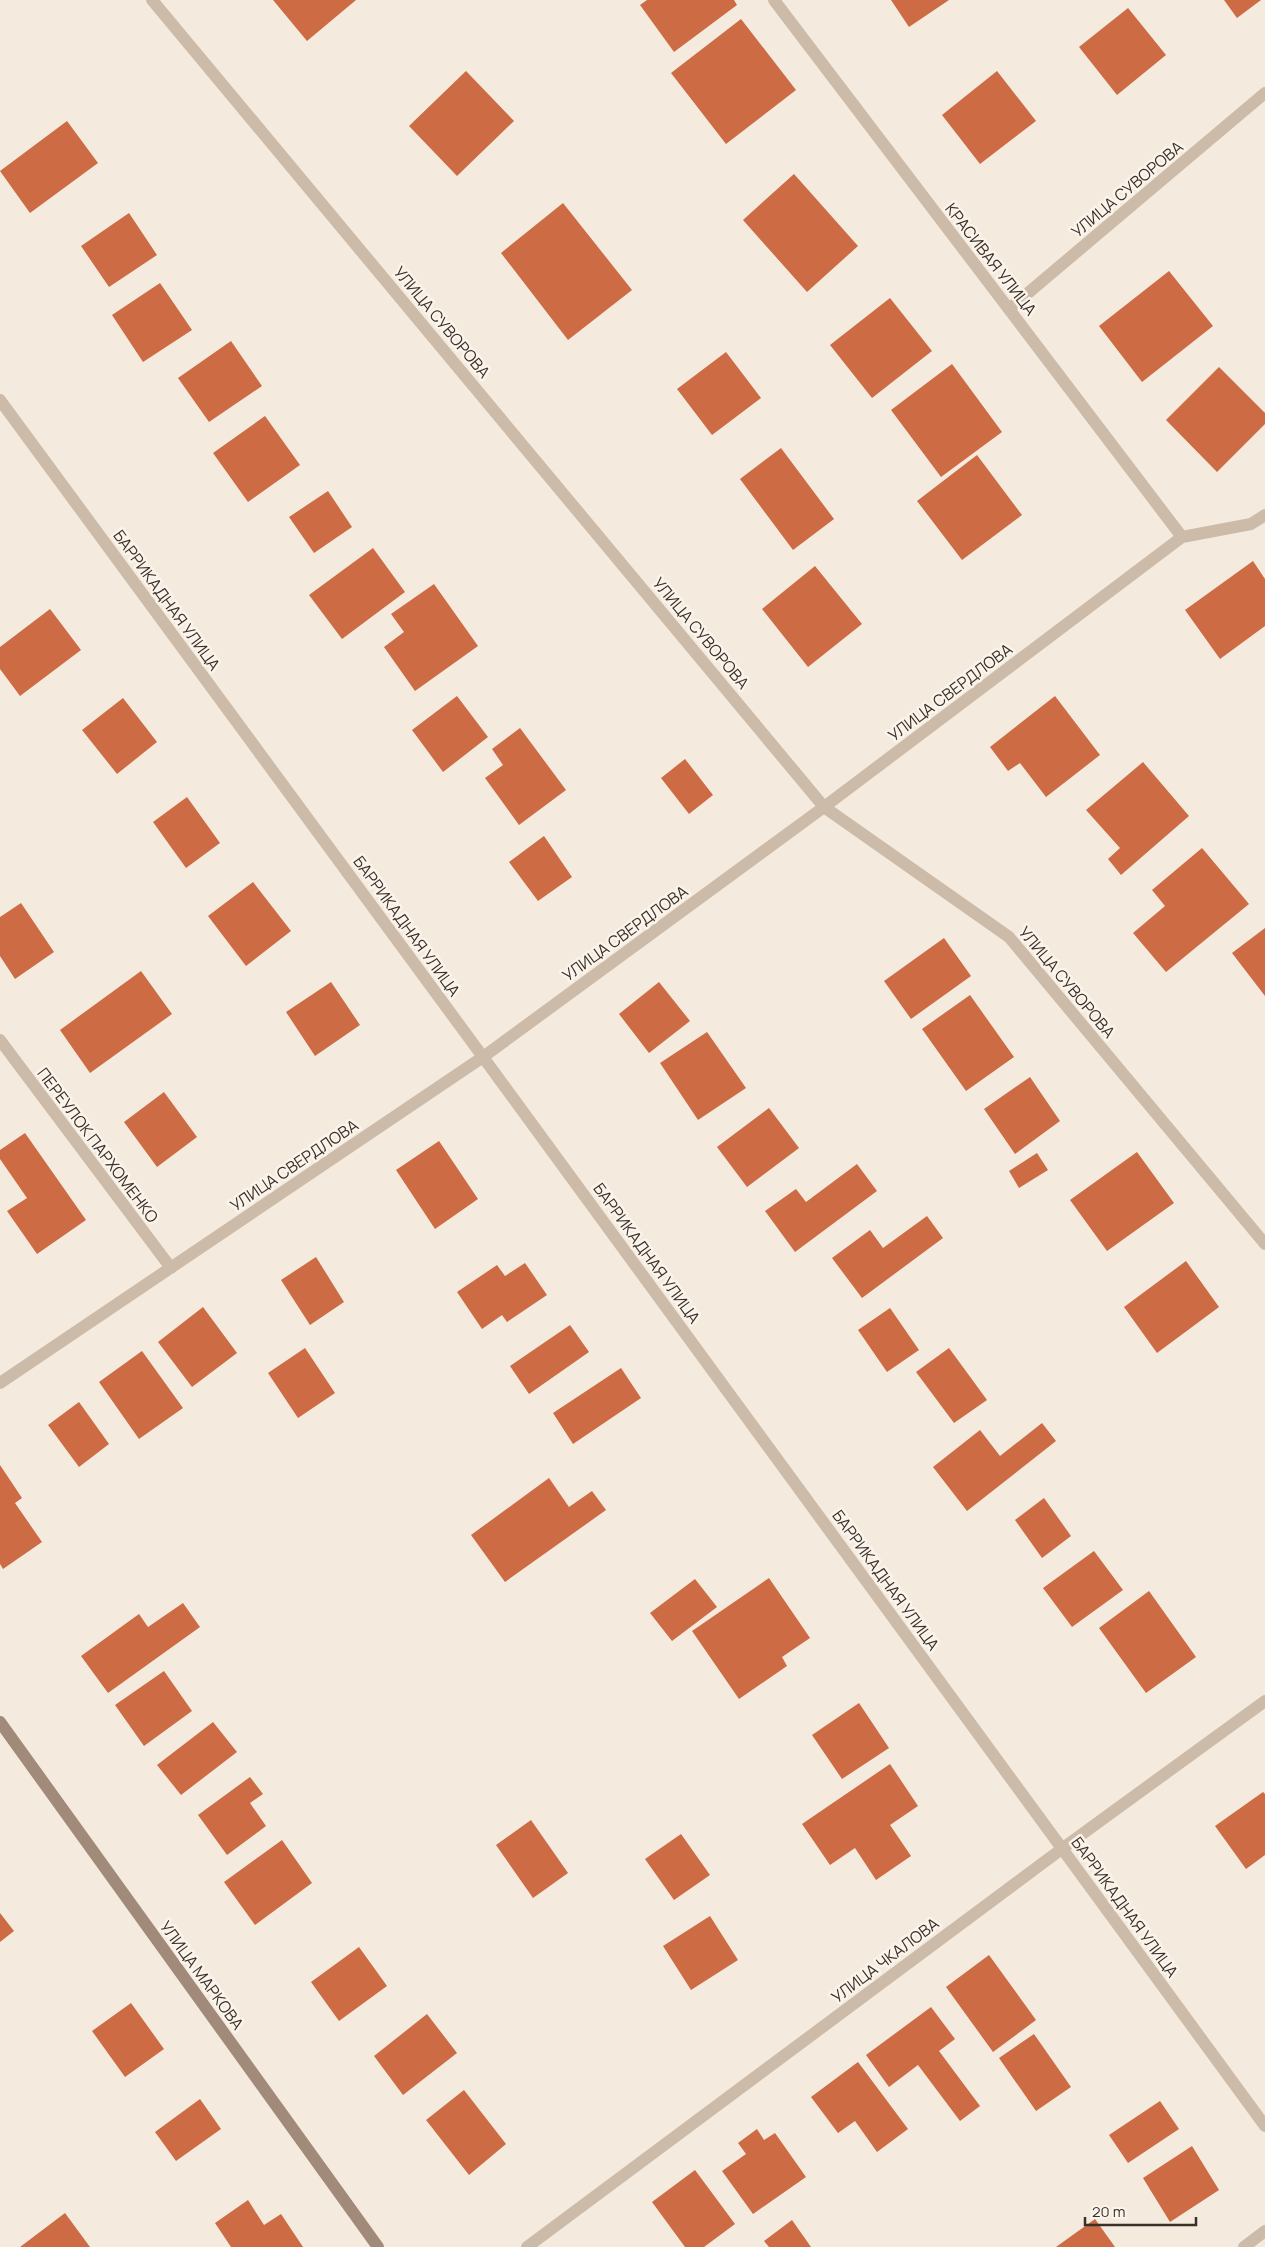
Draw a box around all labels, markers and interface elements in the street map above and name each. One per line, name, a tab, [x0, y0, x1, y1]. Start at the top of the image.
street label: УЛИЦА СУВОРОВА	[1067, 136, 1187, 242]
street label: КРАСИВАЯ УЛИЦА	[940, 198, 1042, 320]
street label: УЛИЦА СУВОРОВА	[389, 262, 495, 382]
street label: БАРРИКАДНАЯ УЛИЦА	[109, 525, 225, 675]
street label: УЛИЦА СУВОРОВА	[648, 573, 754, 693]
street label: УЛИЦА СВЕРДЛОВА	[883, 638, 1017, 746]
street label: БАРРИКАДНАЯ УЛИЦА	[349, 851, 465, 1001]
street label: УЛИЦА СВЕРДЛОВА	[558, 880, 692, 986]
street label: УЛИЦА СУВОРОВА	[1014, 922, 1120, 1042]
street label: ПЕРЕУЛОК ПАРХОМЕНКО	[32, 1063, 164, 1227]
street label: УЛИЦА СВЕРДЛОВА	[226, 1114, 362, 1216]
street label: БАРРИКАДНАЯ УЛИЦА	[589, 1178, 705, 1328]
street label: БАРРИКАДНАЯ УЛИЦА	[828, 1505, 944, 1655]
street label: БАРРИКАДНАЯ УЛИЦА	[1067, 1832, 1183, 1982]
street label: УЛИЦА ЧКАЛОВА	[827, 1912, 943, 2008]
street label: УЛИЦА МАРКОВА	[155, 1916, 249, 2034]
scale bar	[1085, 2194, 1196, 2226]
text: 20 m	[1092, 2201, 1125, 2222]

